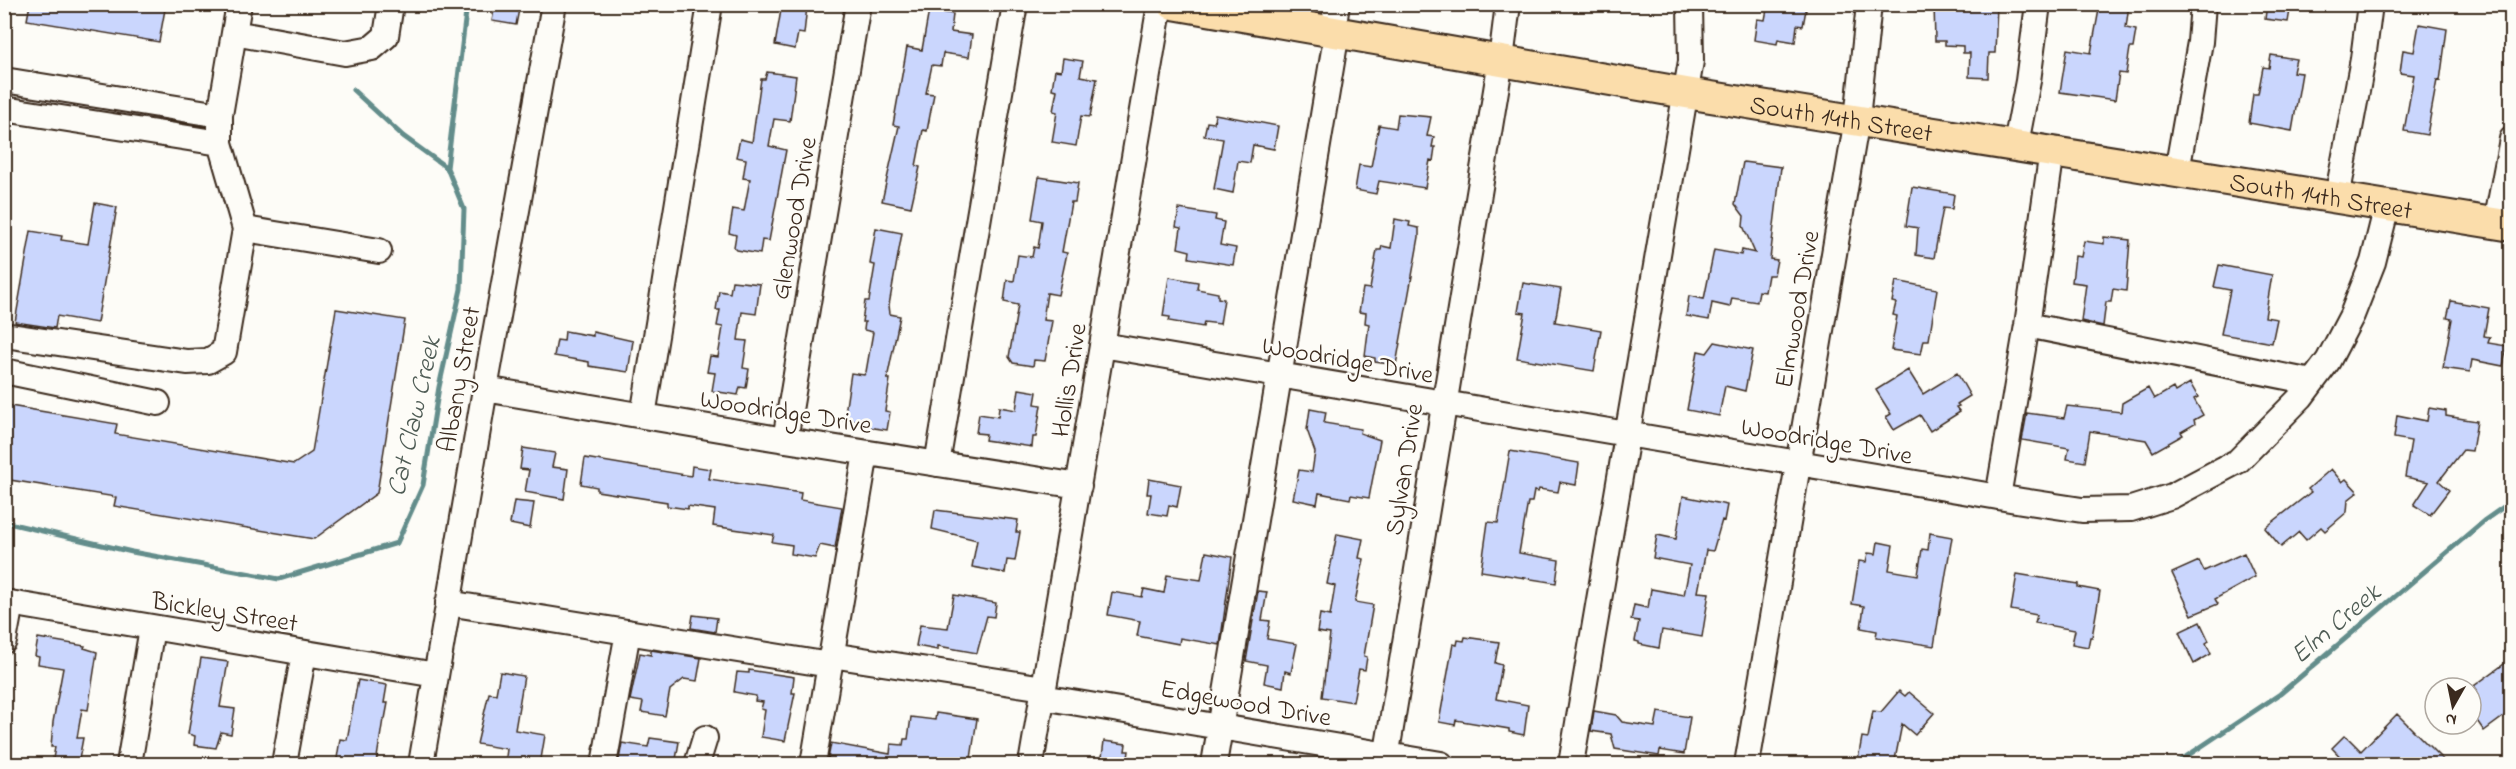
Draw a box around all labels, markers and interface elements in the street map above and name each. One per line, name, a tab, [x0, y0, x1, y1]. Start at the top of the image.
street label: South 14th Street	[1747, 88, 1935, 154]
street label: Glenwood Drive	[763, 134, 829, 303]
street label: South 14th Street	[2226, 165, 2415, 232]
street label: Elmwood Drive	[1766, 227, 1832, 391]
street label: Albany Street	[429, 303, 493, 455]
street label: Hollis Drive	[1043, 320, 1099, 440]
street label: Woodridge Drive	[1259, 328, 1436, 396]
water label: Cat Claw Creek	[378, 332, 453, 500]
street label: Woodridge Drive	[697, 382, 874, 446]
street label: Sylvan Drive	[1377, 400, 1435, 538]
street label: Woodridge Drive	[1738, 409, 1915, 477]
water label: Elm Creek	[2283, 575, 2391, 675]
street label: Bickley Street	[148, 583, 301, 644]
street label: Edgewood Drive	[1157, 671, 1334, 739]
north arrow	[2423, 676, 2483, 736]
text: N	[2444, 706, 2458, 732]

